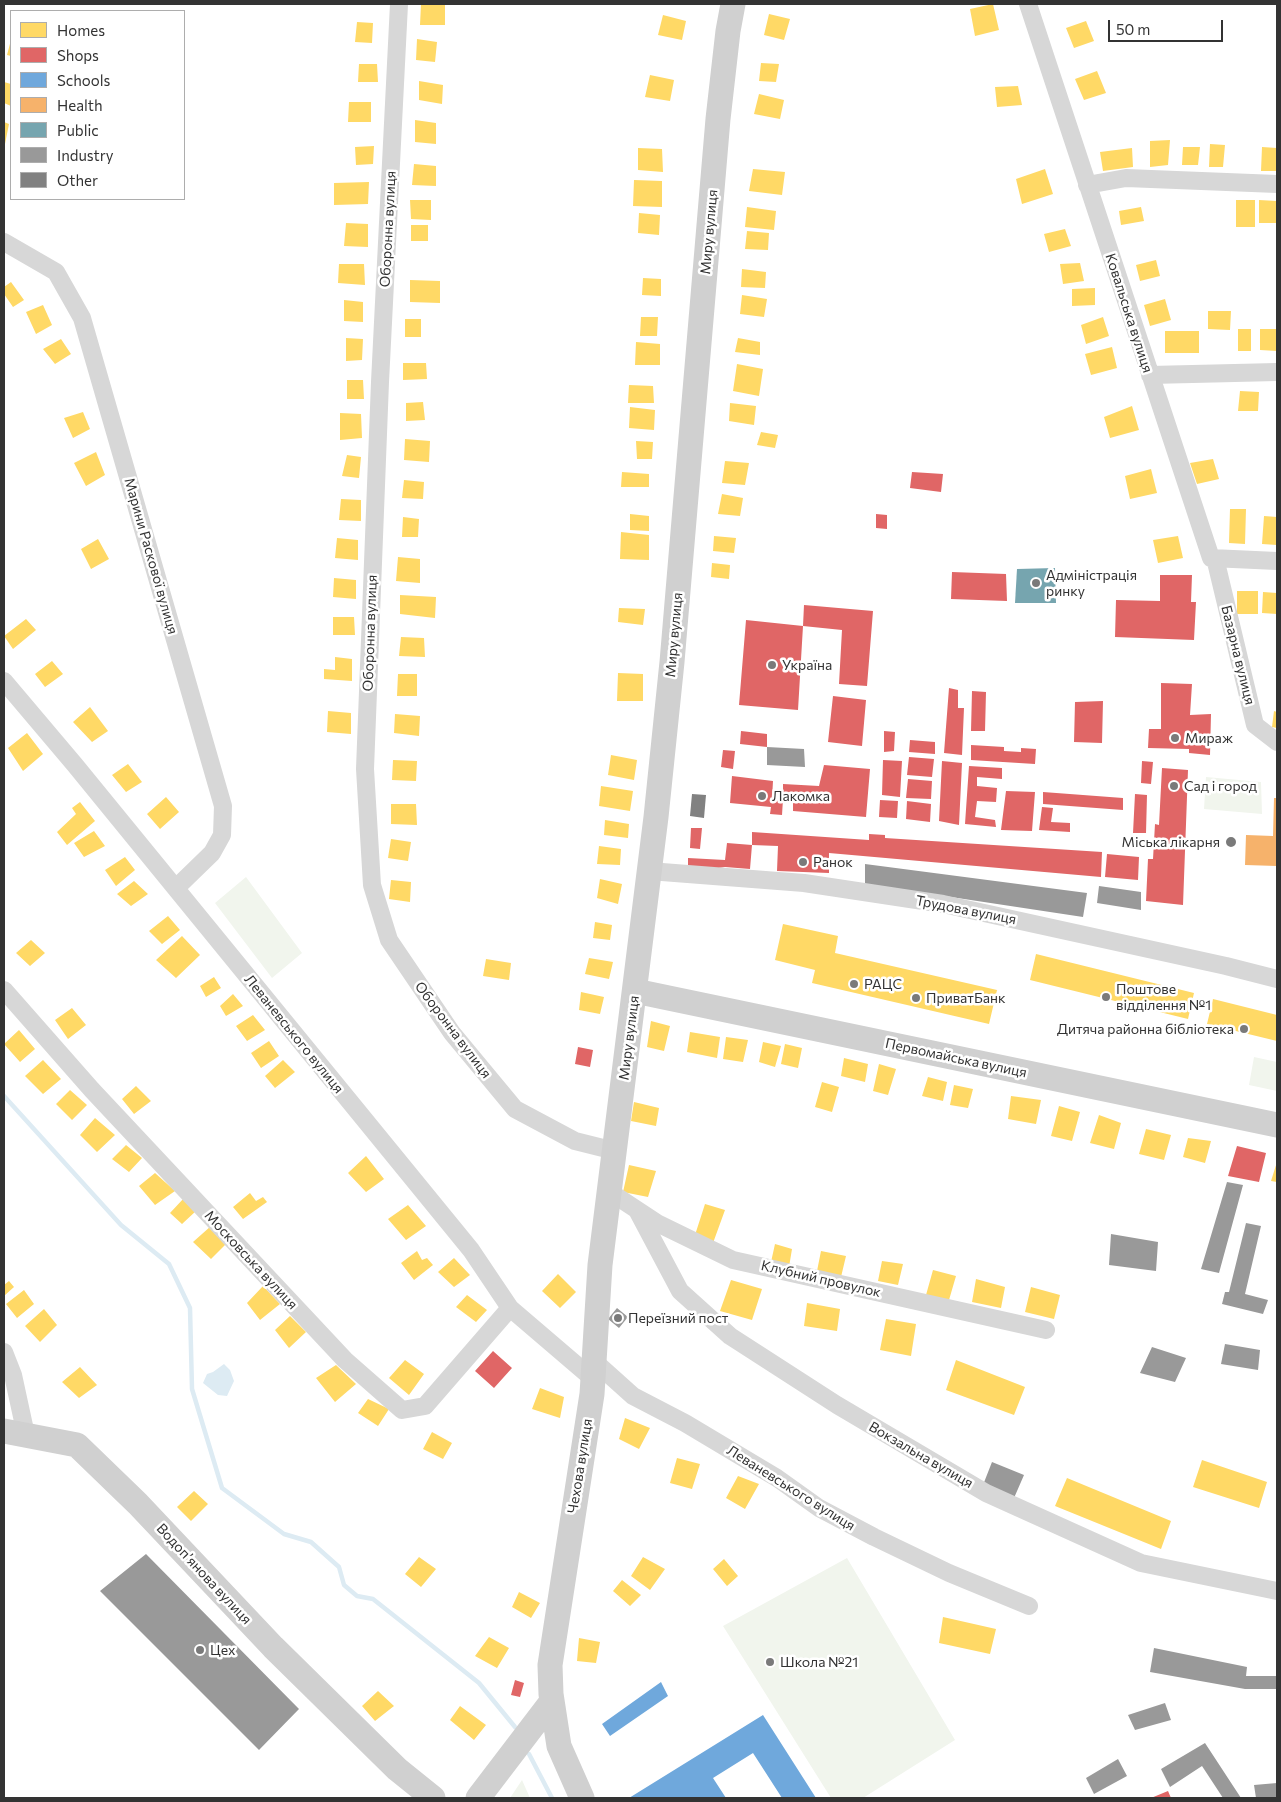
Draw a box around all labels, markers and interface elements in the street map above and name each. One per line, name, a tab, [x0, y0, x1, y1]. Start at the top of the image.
legend	[10, 10, 185, 200]
scale bar	[1111, 10, 1226, 42]
text: 50 m	[1116, 20, 1150, 38]
text: Homes	[57, 21, 105, 39]
text: Shops	[57, 46, 99, 64]
text: Schools	[57, 71, 110, 89]
text: Health	[57, 96, 103, 114]
text: Public	[57, 121, 99, 139]
text: Industry	[57, 146, 114, 164]
street label: Оборонна вулиця	[377, 170, 399, 288]
text: Other	[57, 171, 98, 189]
street label: Миру вулиця	[697, 189, 721, 275]
street label: Ковальська вулиця	[1102, 251, 1156, 375]
street label: Марини Раскової вулиця	[121, 476, 181, 636]
place label: Адміністрація ринку	[1046, 567, 1137, 600]
street label: Оборонна вулиця	[360, 574, 380, 692]
marker: Адміністрація ринку	[1030, 577, 1042, 589]
street label: Миру вулиця	[662, 592, 686, 678]
street label: Базарна вулиця	[1218, 604, 1258, 706]
place label: Україна	[782, 657, 832, 673]
marker: Україна	[766, 659, 778, 671]
place label: Мираж	[1185, 730, 1233, 746]
marker: Мираж	[1169, 732, 1181, 744]
place label: Сад і город	[1184, 778, 1257, 794]
marker: Сад і город	[1168, 780, 1180, 792]
place label: Лакомка	[772, 788, 830, 804]
marker: Лакомка	[756, 790, 768, 802]
place label: Міська лікарня	[1122, 834, 1220, 850]
marker: Міська лікарня	[1224, 835, 1238, 849]
place label: Ранок	[813, 854, 853, 870]
marker: Ранок	[797, 856, 809, 868]
street label: Трудова вулиця	[914, 892, 1018, 928]
street label: Леваневського вулиця	[241, 971, 347, 1097]
place label: РАЦС	[864, 976, 902, 992]
street label: Оборонна вулиця	[411, 978, 495, 1082]
marker: РАЦС	[848, 978, 860, 990]
place label: Поштове відділення №1	[1116, 981, 1211, 1014]
place label: ПриватБанк	[926, 990, 1005, 1006]
marker: Поштове відділення №1	[1100, 991, 1112, 1003]
marker: ПриватБанк	[910, 992, 922, 1004]
street label: Миру вулиця	[615, 995, 643, 1081]
place label: Дитяча районна бібліотека	[1057, 1021, 1234, 1037]
marker: Дитяча районна бібліотека	[1238, 1023, 1250, 1035]
street label: Первомайська вулиця	[884, 1035, 1028, 1081]
street label: Московська вулиця	[201, 1207, 301, 1313]
street label: Клубний провулок	[759, 1257, 883, 1301]
place label: Переїзний пост	[628, 1310, 728, 1326]
marker: Переїзний пост	[612, 1312, 624, 1324]
street label: Чехова вулиця	[564, 1418, 596, 1514]
street label: Вокзальна вулиця	[866, 1418, 976, 1492]
street label: Леваневського вулиця	[724, 1442, 858, 1534]
street label: Водоп’янова вулиця	[153, 1520, 255, 1628]
place label: Цех	[210, 1642, 236, 1658]
marker: Цех	[194, 1644, 206, 1656]
place label: Школа №21	[780, 1654, 858, 1670]
marker: Школа №21	[764, 1656, 776, 1668]

